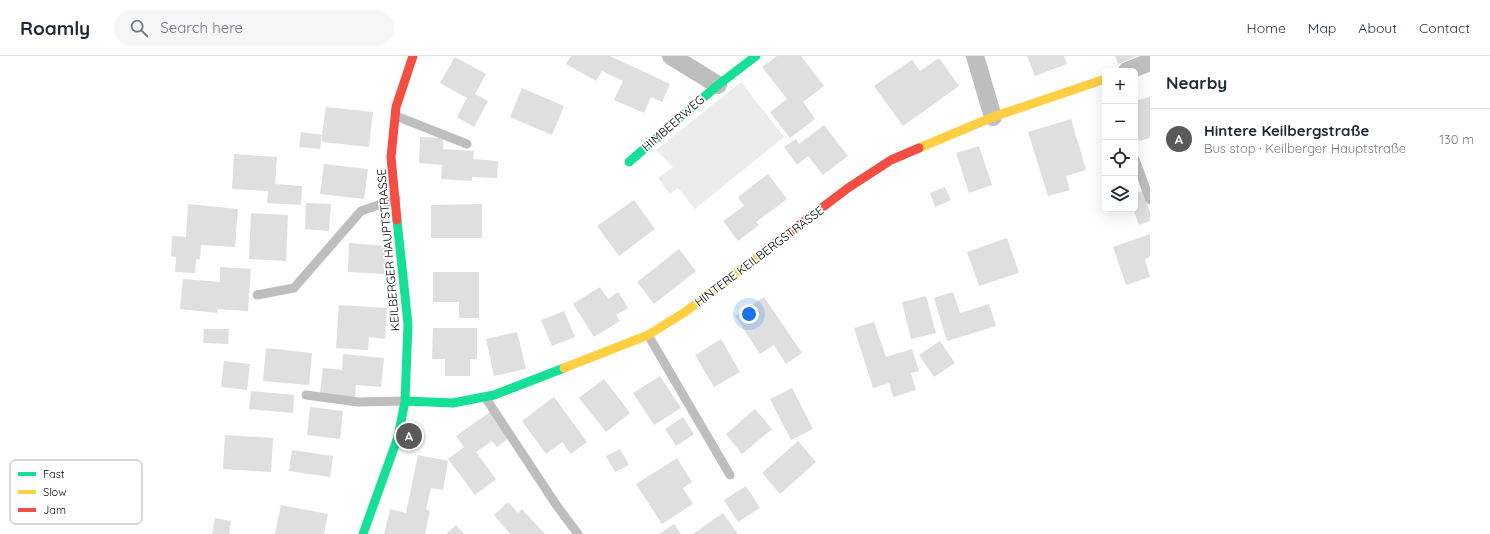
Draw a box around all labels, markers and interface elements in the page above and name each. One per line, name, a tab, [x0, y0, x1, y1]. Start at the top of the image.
search box	[114, 10, 394, 46]
text: Roamly	[20, 16, 90, 40]
icon: search	[128, 17, 150, 39]
text: Search here	[160, 18, 243, 37]
text: Home	[1247, 19, 1286, 37]
text: Map	[1308, 19, 1336, 37]
text: About	[1358, 19, 1397, 37]
text: Contact	[1419, 19, 1470, 37]
map controls	[1102, 68, 1138, 212]
button: +	[1102, 68, 1138, 104]
text: Nearby	[1166, 72, 1227, 93]
street label: HIMBEERWEG	[639, 92, 707, 154]
button: −	[1102, 104, 1138, 140]
text: Hintere Keilbergstraße	[1204, 121, 1369, 140]
text: A	[1175, 131, 1183, 147]
text: 130 m	[1439, 131, 1474, 147]
button: locate	[1102, 140, 1138, 176]
text: Bus stop · Keilberger Hauptstraße	[1204, 140, 1406, 156]
street label: KEILBERGER HAUPTSTRASSE	[373, 168, 403, 332]
button: layers	[1102, 176, 1138, 212]
street label: HINTERE KEILBERGSTRASSE	[691, 202, 827, 309]
your location	[739, 304, 759, 324]
pin: A	[396, 421, 422, 451]
legend	[10, 460, 142, 524]
text: Fast	[43, 467, 65, 481]
text: Slow	[43, 485, 67, 499]
text: Jam	[43, 503, 66, 517]

